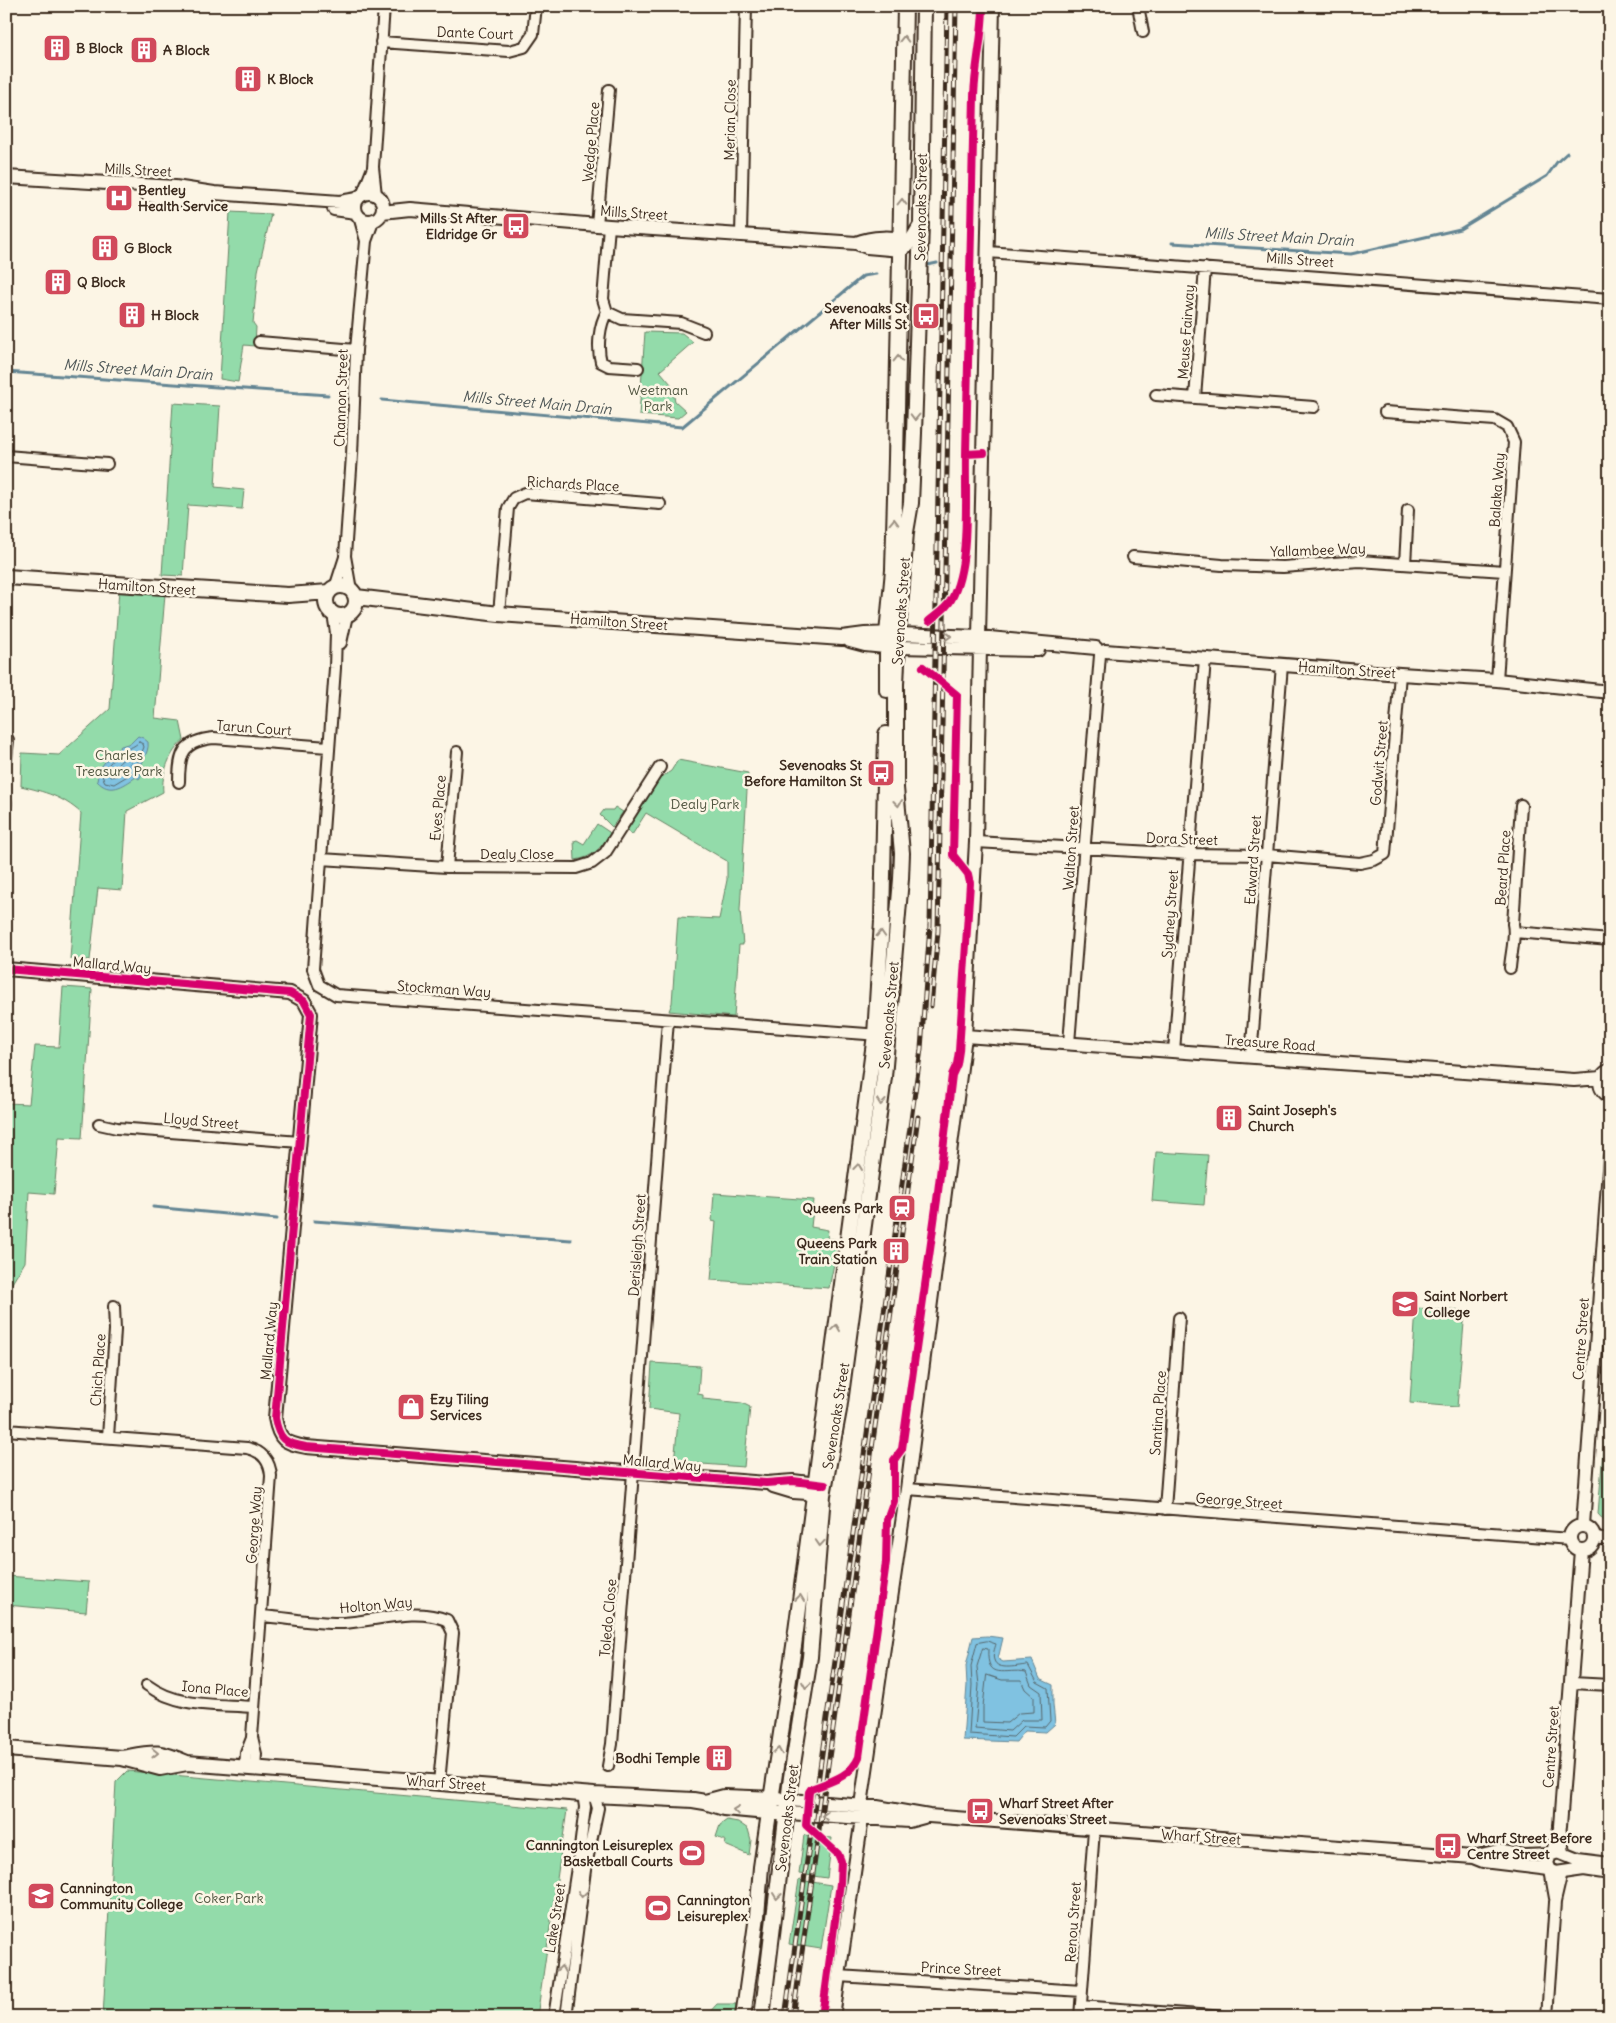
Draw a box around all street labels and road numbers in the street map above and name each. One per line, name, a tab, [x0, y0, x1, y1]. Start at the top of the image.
street label: Dante Court	[436, 23, 514, 43]
street label: Merian Close	[720, 79, 740, 161]
street label: Wedge Place	[579, 101, 603, 183]
street label: Sevenoaks Street	[911, 153, 931, 261]
street label: Mills Street	[104, 159, 173, 181]
street label: Mills Street	[600, 202, 669, 224]
street label: Mills Street	[1266, 249, 1335, 271]
street label: Meuse Fairway	[1174, 284, 1198, 380]
street label: Channon Street	[330, 348, 352, 447]
street label: Balaka Way	[1485, 452, 1509, 528]
street label: Richards Place	[526, 473, 620, 495]
street label: Yallambee Way	[1270, 539, 1366, 561]
street label: Sevenoaks Street	[888, 556, 914, 665]
street label: Hamilton Street	[97, 575, 197, 599]
street label: Hamilton Street	[569, 610, 669, 634]
street label: Hamilton Street	[1297, 658, 1397, 682]
street label: Tarun Court	[216, 716, 292, 740]
street label: Godwit Street	[1366, 719, 1392, 807]
street label: Eves Place	[426, 774, 450, 842]
street label: Walton Street	[1059, 805, 1083, 891]
street label: Edward Street	[1241, 814, 1265, 905]
street label: Dora Street	[1146, 829, 1219, 849]
street label: Beard Place	[1491, 830, 1515, 906]
street label: Dealy Close	[480, 845, 554, 863]
street label: Sydney Street	[1158, 869, 1182, 959]
street label: Mallard Way	[72, 953, 152, 977]
street label: Sevenoaks Street	[875, 960, 903, 1070]
street label: Stockman Way	[396, 977, 492, 1001]
street label: Treasure Road	[1224, 1031, 1316, 1055]
street label: Lloyd Street	[163, 1109, 240, 1133]
street label: Derisleigh Street	[624, 1193, 650, 1297]
street label: Centre Street	[1569, 1297, 1593, 1381]
street label: Mallard Way	[257, 1301, 281, 1381]
street label: Chich Place	[86, 1333, 110, 1407]
street label: Sevenoaks Street	[819, 1361, 853, 1471]
street label: Santina Place	[1146, 1370, 1170, 1456]
street label: Mallard Way	[622, 1451, 702, 1475]
street label: George Way	[242, 1486, 266, 1564]
street label: George Street	[1195, 1489, 1283, 1513]
street label: Toledo Close	[596, 1578, 620, 1658]
street label: Holton Way	[339, 1593, 413, 1617]
street label: Iona Place	[181, 1677, 249, 1701]
street label: Centre Street	[1539, 1705, 1563, 1789]
street label: Sevenoaks Street	[771, 1763, 803, 1873]
street label: Wharf Street	[406, 1771, 487, 1795]
street label: Wharf Street	[1161, 1825, 1242, 1849]
street label: Lake Street	[541, 1881, 569, 1954]
street label: Renou Street	[1061, 1881, 1085, 1963]
street label: Prince Street	[920, 1958, 1002, 1980]

